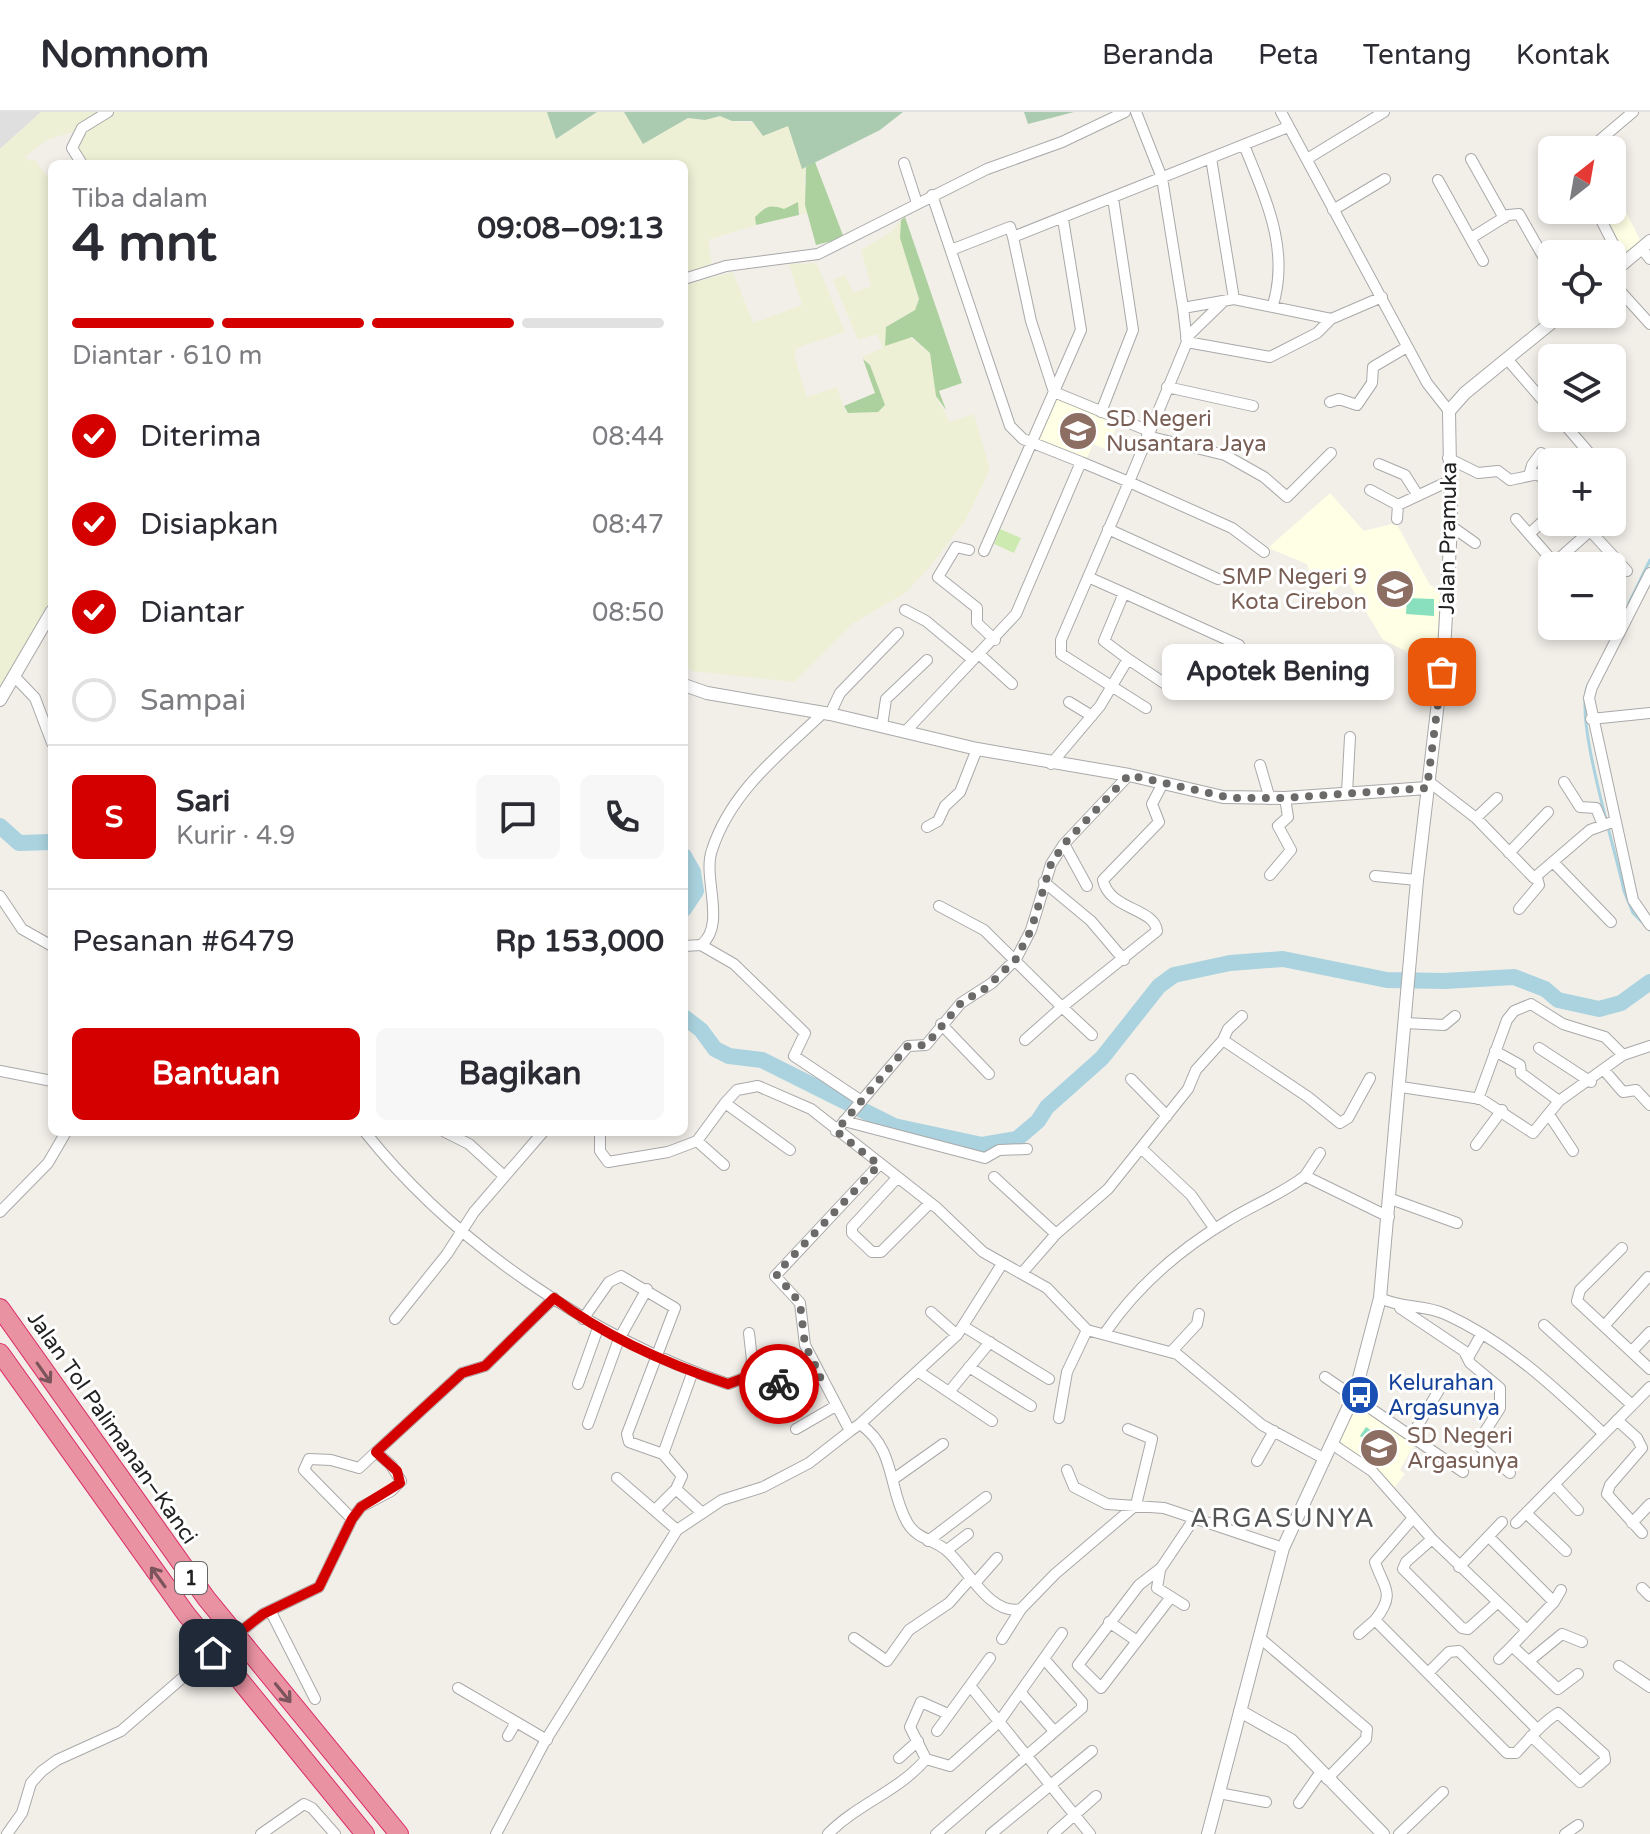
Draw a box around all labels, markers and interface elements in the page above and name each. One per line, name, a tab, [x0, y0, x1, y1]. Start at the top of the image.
text: Nomnom	[40, 32, 209, 78]
text: Beranda	[1102, 38, 1214, 72]
text: Peta	[1258, 38, 1319, 72]
text: Tentang	[1363, 38, 1472, 72]
text: Kontak	[1516, 38, 1610, 72]
north arrow	[1538, 136, 1626, 224]
map controls	[1538, 136, 1626, 640]
text: Tiba dalam	[72, 183, 208, 214]
text: 09:08–09:13	[477, 210, 664, 247]
text: 4 mnt	[72, 212, 217, 275]
button: locate	[1538, 240, 1626, 328]
text: Diantar · 610 m	[72, 340, 262, 371]
button: layers	[1538, 344, 1626, 432]
place label: SD Negeri Nusantara Jaya	[1106, 406, 1267, 457]
school or university icon: SD Negeri Nusantara Jaya	[1057, 410, 1099, 452]
icon: check	[72, 414, 116, 458]
text: Diterima	[140, 418, 261, 455]
text: 08:44	[592, 421, 664, 452]
button: +	[1538, 448, 1626, 536]
street label: Jalan Pramuka	[1434, 461, 1462, 615]
icon: check	[72, 502, 116, 546]
text: Disiapkan	[140, 506, 279, 543]
text: 08:47	[592, 509, 664, 540]
button: −	[1538, 552, 1626, 640]
place label: SMP Negeri 9 Kota Cirebon	[1222, 564, 1367, 615]
school or university icon: SMP Negeri 9 Kota Cirebon	[1374, 568, 1416, 610]
icon: check	[72, 590, 116, 634]
text: Diantar	[140, 594, 244, 631]
text: 08:50	[592, 597, 664, 628]
pin	[1408, 638, 1476, 706]
callout: Apotek Bening	[1162, 644, 1394, 700]
icon: bag	[1420, 650, 1464, 694]
text: Apotek Bening	[1186, 656, 1370, 687]
text: Sampai	[140, 682, 246, 719]
button: chat	[476, 775, 560, 859]
button: phone	[580, 775, 664, 859]
text: Sari	[176, 783, 230, 820]
text: S	[105, 799, 123, 836]
text: Kurir · 4.9	[176, 820, 295, 851]
text: Pesanan #6479	[72, 923, 295, 960]
text: Rp 153,000	[495, 923, 664, 960]
button: Bantuan	[72, 1028, 360, 1120]
button: Bagikan	[376, 1028, 664, 1120]
street label: Jalan Tol Palimanan–Kanci	[22, 1306, 203, 1549]
courier	[739, 1344, 819, 1424]
one-way arrow	[36, 1361, 52, 1383]
icon: bike	[757, 1362, 801, 1406]
place label: Kelurahan Argasunya	[1388, 1370, 1500, 1421]
bus stop icon: Kelurahan Argasunya	[1339, 1374, 1381, 1416]
place label: SD Negeri Argasunya	[1407, 1423, 1519, 1474]
school or university icon: SD Negeri Argasunya	[1358, 1427, 1400, 1469]
district label: ARGASUNYA	[1190, 1503, 1376, 1534]
road number: 1	[175, 1562, 207, 1594]
one-way arrow	[150, 1566, 166, 1588]
pin	[179, 1619, 247, 1687]
icon: home	[191, 1631, 235, 1675]
one-way arrow	[274, 1682, 292, 1703]

